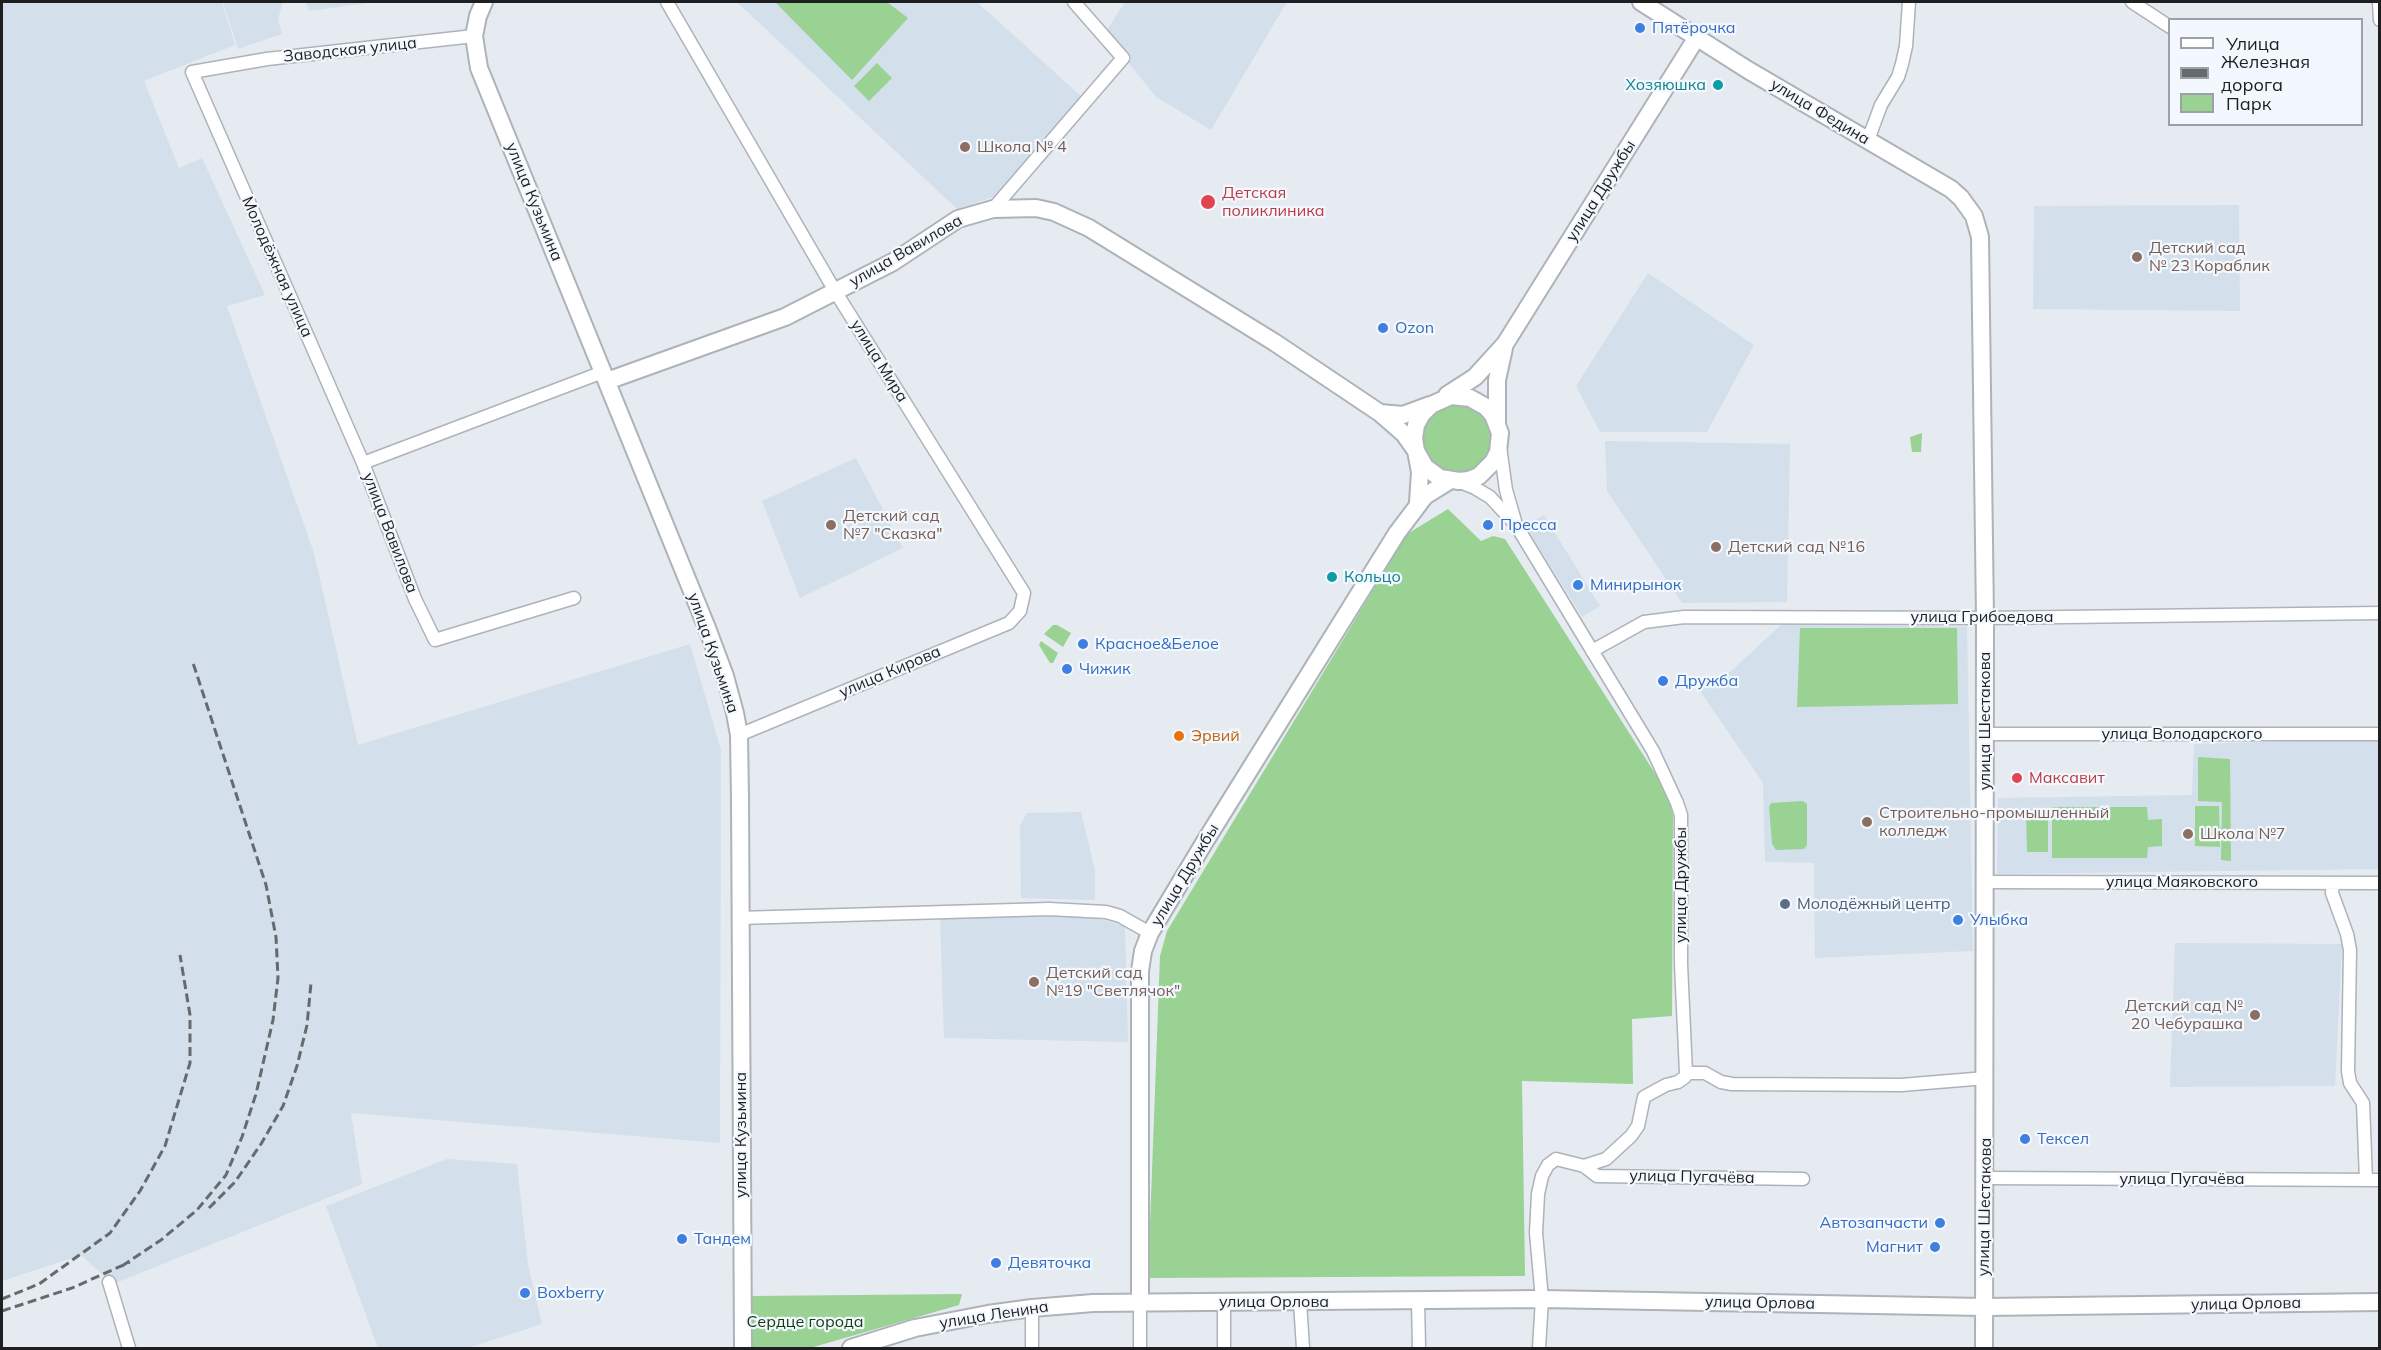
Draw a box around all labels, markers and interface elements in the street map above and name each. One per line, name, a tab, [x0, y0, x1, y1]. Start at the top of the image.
place label: Пятёрочка	[1652, 18, 1736, 38]
legend	[2168, 18, 2363, 126]
marker: Пятёрочка	[1633, 21, 1647, 35]
text: Улица	[2226, 32, 2280, 55]
street label: Заводская улица	[282, 33, 418, 67]
text: Железная дорога	[2221, 50, 2310, 96]
place label: Хозяюшка	[1625, 75, 1706, 95]
street label: улица Федина	[1767, 75, 1873, 149]
marker: Хозяюшка	[1711, 78, 1725, 92]
text: Парк	[2226, 92, 2271, 115]
place label: Школа № 4	[977, 137, 1067, 157]
street label: улица Дружбы	[1562, 137, 1640, 245]
street label: улица Кузьмина	[501, 140, 567, 264]
marker: Школа № 4	[958, 140, 972, 154]
place label: Детская поликлиника	[1222, 183, 1325, 221]
marker: Детская поликлиника	[1199, 193, 1217, 211]
street label: Молодёжная улица	[237, 194, 317, 340]
street label: улица Вавилова	[846, 211, 966, 291]
place label: Детский сад № 23 Кораблик	[2149, 238, 2270, 276]
marker: Детский сад № 23 Кораблик	[2130, 250, 2144, 264]
street label: улица Мира	[846, 316, 912, 406]
place label: Ozon	[1395, 318, 1434, 338]
marker: Ozon	[1376, 321, 1390, 335]
street label: улица Вавилова	[358, 470, 422, 596]
place label: Детский сад №7 "Сказка"	[843, 506, 943, 544]
place label: Пресса	[1500, 515, 1557, 535]
marker: Детский сад №7 "Сказка"	[824, 518, 838, 532]
marker: Пресса	[1481, 518, 1495, 532]
place label: Детский сад №16	[1728, 537, 1865, 557]
marker: Детский сад №16	[1709, 540, 1723, 554]
place label: Кольцо	[1344, 567, 1401, 587]
marker: Кольцо	[1325, 570, 1339, 584]
place label: Минирынок	[1590, 575, 1681, 595]
marker: Минирынок	[1571, 578, 1585, 592]
street label: улица Кузьмина	[683, 590, 743, 716]
street label: улица Грибоедова	[1911, 607, 2053, 627]
place label: Красное&Белое	[1095, 634, 1219, 654]
marker: Красное&Белое	[1076, 637, 1090, 651]
street label: улица Кирова	[836, 642, 944, 702]
street label: улица Шестакова	[1975, 652, 1995, 790]
place label: Чижик	[1079, 659, 1131, 679]
marker: Чижик	[1060, 662, 1074, 676]
place label: Дружба	[1675, 671, 1738, 691]
marker: Дружба	[1656, 674, 1670, 688]
street label: улица Володарского	[2101, 724, 2263, 744]
place label: Эрвий	[1191, 726, 1240, 746]
marker: Эрвий	[1172, 729, 1186, 743]
place label: Максавит	[2029, 768, 2105, 788]
marker: Максавит	[2010, 771, 2024, 785]
place label: Строительно-промышленный колледж	[1879, 803, 2109, 841]
marker: Строительно-промышленный колледж	[1860, 815, 1874, 829]
street label: улица Дружбы	[1147, 820, 1223, 930]
place label: Школа №7	[2200, 824, 2285, 844]
street label: улица Дружбы	[1671, 827, 1691, 943]
marker: Школа №7	[2181, 827, 2195, 841]
street label: улица Маяковского	[2106, 872, 2258, 892]
place label: Молодёжный центр	[1797, 894, 1950, 914]
marker: Молодёжный центр	[1778, 897, 1792, 911]
place label: Улыбка	[1970, 910, 2028, 930]
marker: Улыбка	[1951, 913, 1965, 927]
place label: Детский сад №19 "Светлячок"	[1046, 963, 1180, 1001]
marker: Детский сад №19 "Светлячок"	[1027, 975, 1041, 989]
place label: Детский сад № 20 Чебурашка	[2125, 996, 2243, 1034]
marker: Детский сад № 20 Чебурашка	[2248, 1008, 2262, 1022]
street label: улица Кузьмина	[731, 1072, 751, 1198]
place label: Тексел	[2037, 1129, 2089, 1149]
marker: Тексел	[2018, 1132, 2032, 1146]
street label: улица Шестакова	[1974, 1137, 1996, 1277]
street label: улица Пугачёва	[1629, 1166, 1755, 1188]
street label: улица Пугачёва	[2119, 1169, 2245, 1189]
place label: Автозапчасти	[1820, 1213, 1928, 1233]
marker: Автозапчасти	[1933, 1216, 1947, 1230]
place label: Тандем	[694, 1229, 751, 1249]
marker: Тандем	[675, 1232, 689, 1246]
place label: Магнит	[1866, 1237, 1923, 1257]
marker: Магнит	[1928, 1240, 1942, 1254]
place label: Девяточка	[1008, 1253, 1091, 1273]
marker: Девяточка	[989, 1256, 1003, 1270]
place label: Boxberry	[537, 1283, 604, 1303]
marker: Boxberry	[518, 1286, 532, 1300]
street label: улица Орлова	[1219, 1292, 1329, 1312]
street label: улица Орлова	[1705, 1292, 1815, 1314]
street label: улица Орлова	[2191, 1293, 2301, 1315]
street label: улица Ленина	[938, 1297, 1050, 1333]
park label: Сердце города	[747, 1312, 863, 1332]

